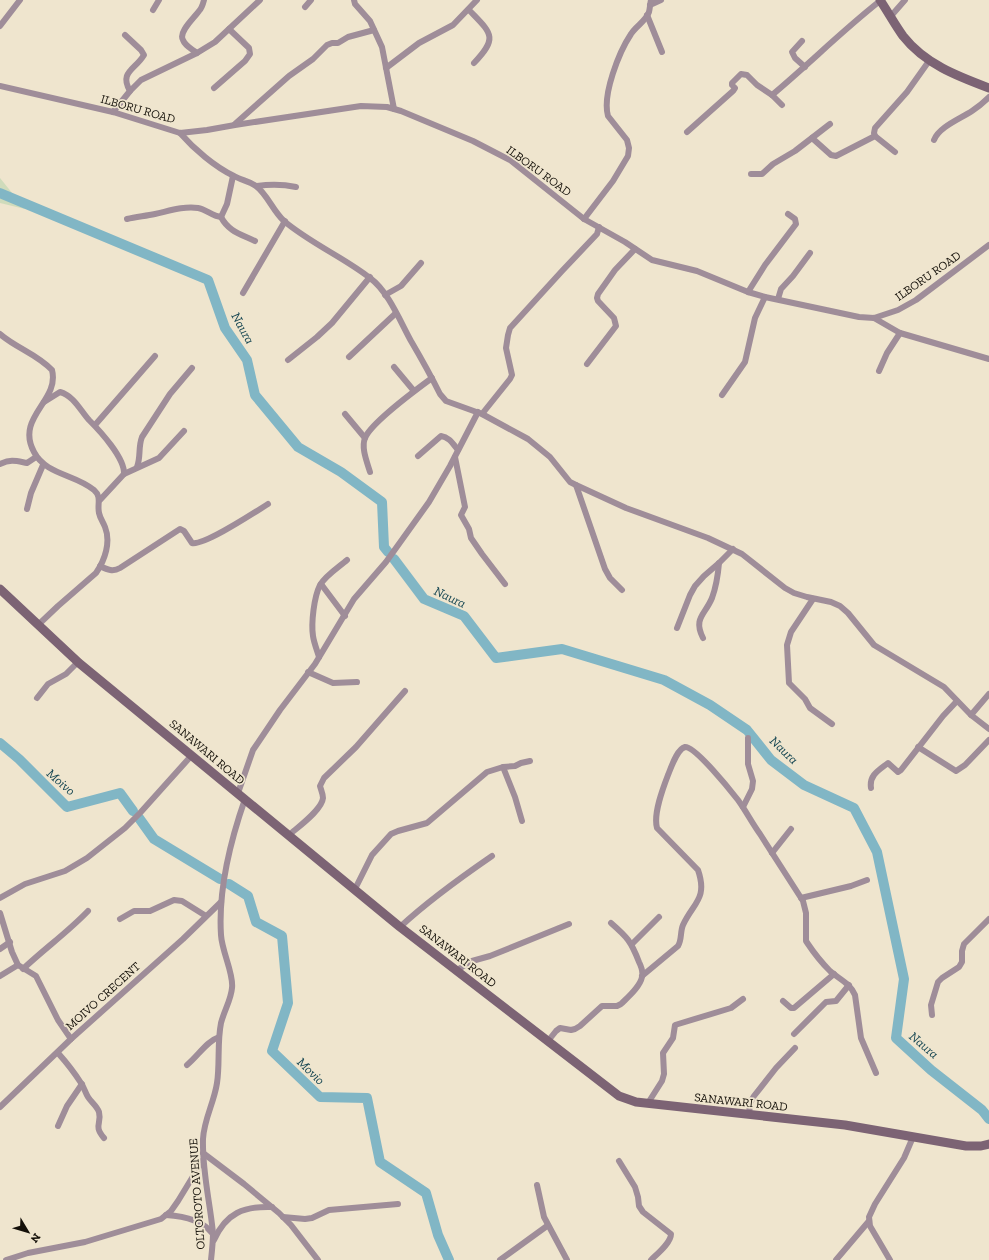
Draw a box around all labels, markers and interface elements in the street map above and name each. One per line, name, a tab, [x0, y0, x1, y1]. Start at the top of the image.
street label: ILBORU ROAD	[99, 92, 177, 126]
street label: ILBORU ROAD	[504, 143, 574, 199]
street label: ILBORU ROAD	[893, 248, 963, 304]
water label: Naura	[228, 310, 258, 346]
water label: Naura	[432, 583, 468, 611]
street label: SANAWARI ROAD	[167, 716, 247, 788]
water label: Naura	[767, 733, 801, 767]
water label: Moivo	[44, 766, 78, 798]
street label: SANAWARI ROAD	[417, 922, 499, 990]
street label: MOIVO CRECENT	[63, 959, 143, 1033]
water label: Naura	[906, 1029, 942, 1061]
water label: Movio	[294, 1054, 328, 1088]
street label: SANAWARI ROAD	[694, 1090, 788, 1114]
street label: OLTOROTO AVENUE	[186, 1138, 208, 1250]
north arrow	[8, 1212, 48, 1252]
text: N	[27, 1231, 43, 1246]

